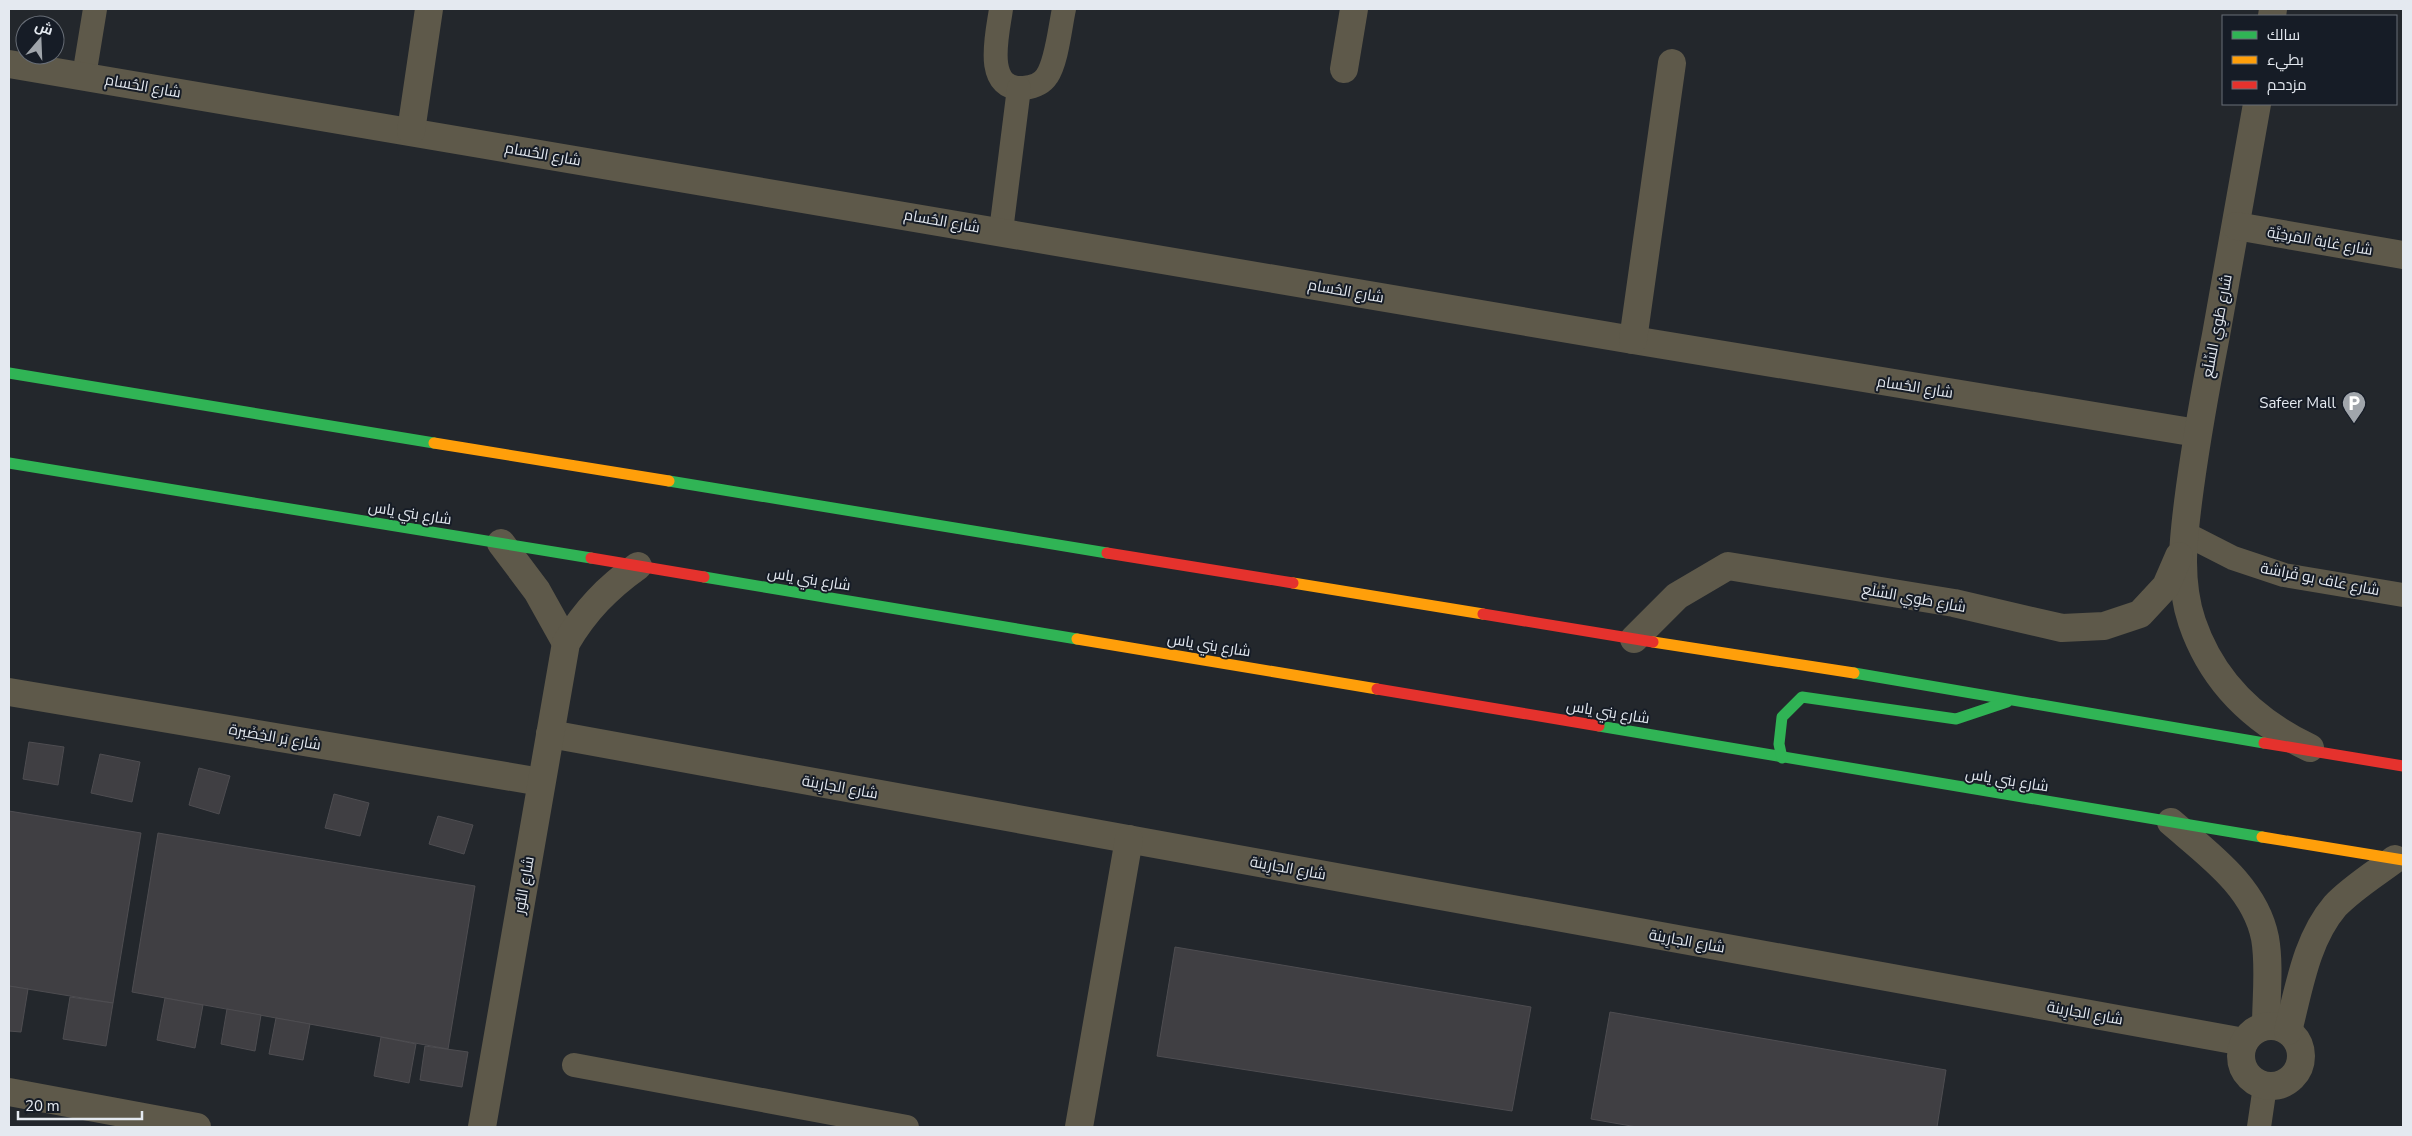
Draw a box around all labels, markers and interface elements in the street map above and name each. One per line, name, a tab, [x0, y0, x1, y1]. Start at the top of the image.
north arrow	[15, 15, 65, 65]
legend	[2222, 15, 2397, 105]
text: ش	[32, 16, 56, 40]
text: سالك	[2267, 25, 2300, 45]
text: بطيء	[2267, 50, 2304, 72]
street label: شارع الحُسام	[103, 69, 183, 104]
text: مزدحم	[2267, 75, 2307, 95]
street label: شارع الحُسام	[503, 137, 583, 172]
street label: شارع الحُسام	[902, 204, 982, 239]
street label: شارع غابة المَرخِيَّة	[2265, 222, 2374, 261]
street label: شارع طَوِي السِّلَع	[2197, 272, 2239, 380]
street label: شارع الحُسام	[1306, 274, 1386, 309]
street label: شارع الحُسام	[1875, 371, 1955, 404]
parking icon: Safeer Mall	[2341, 390, 2367, 424]
place label: Safeer Mall	[2259, 393, 2337, 413]
street label: شارع بني ياس	[367, 497, 453, 531]
street label: شارع غاف بو فَراشة	[2259, 558, 2381, 601]
street label: شارع بني ياس	[766, 563, 852, 597]
street label: شارع طَوِي السِّلَع	[1860, 579, 1968, 619]
street label: شارع بني ياس	[1166, 629, 1252, 663]
street label: شارع بني ياس	[1565, 696, 1651, 730]
street label: شارع بَر الخِضَيرة	[227, 719, 323, 756]
street label: شارع بني ياس	[1964, 764, 2050, 798]
street label: شارع الجارِينة	[800, 770, 880, 804]
street label: شارع الجارِينة	[1248, 851, 1328, 885]
street label: شارع النُّور	[509, 855, 540, 917]
street label: شارع الجارِينة	[1647, 924, 1727, 958]
street label: شارع الجارِينة	[2045, 996, 2125, 1030]
scale bar	[18, 1088, 141, 1120]
text: 20 m	[25, 1096, 60, 1116]

